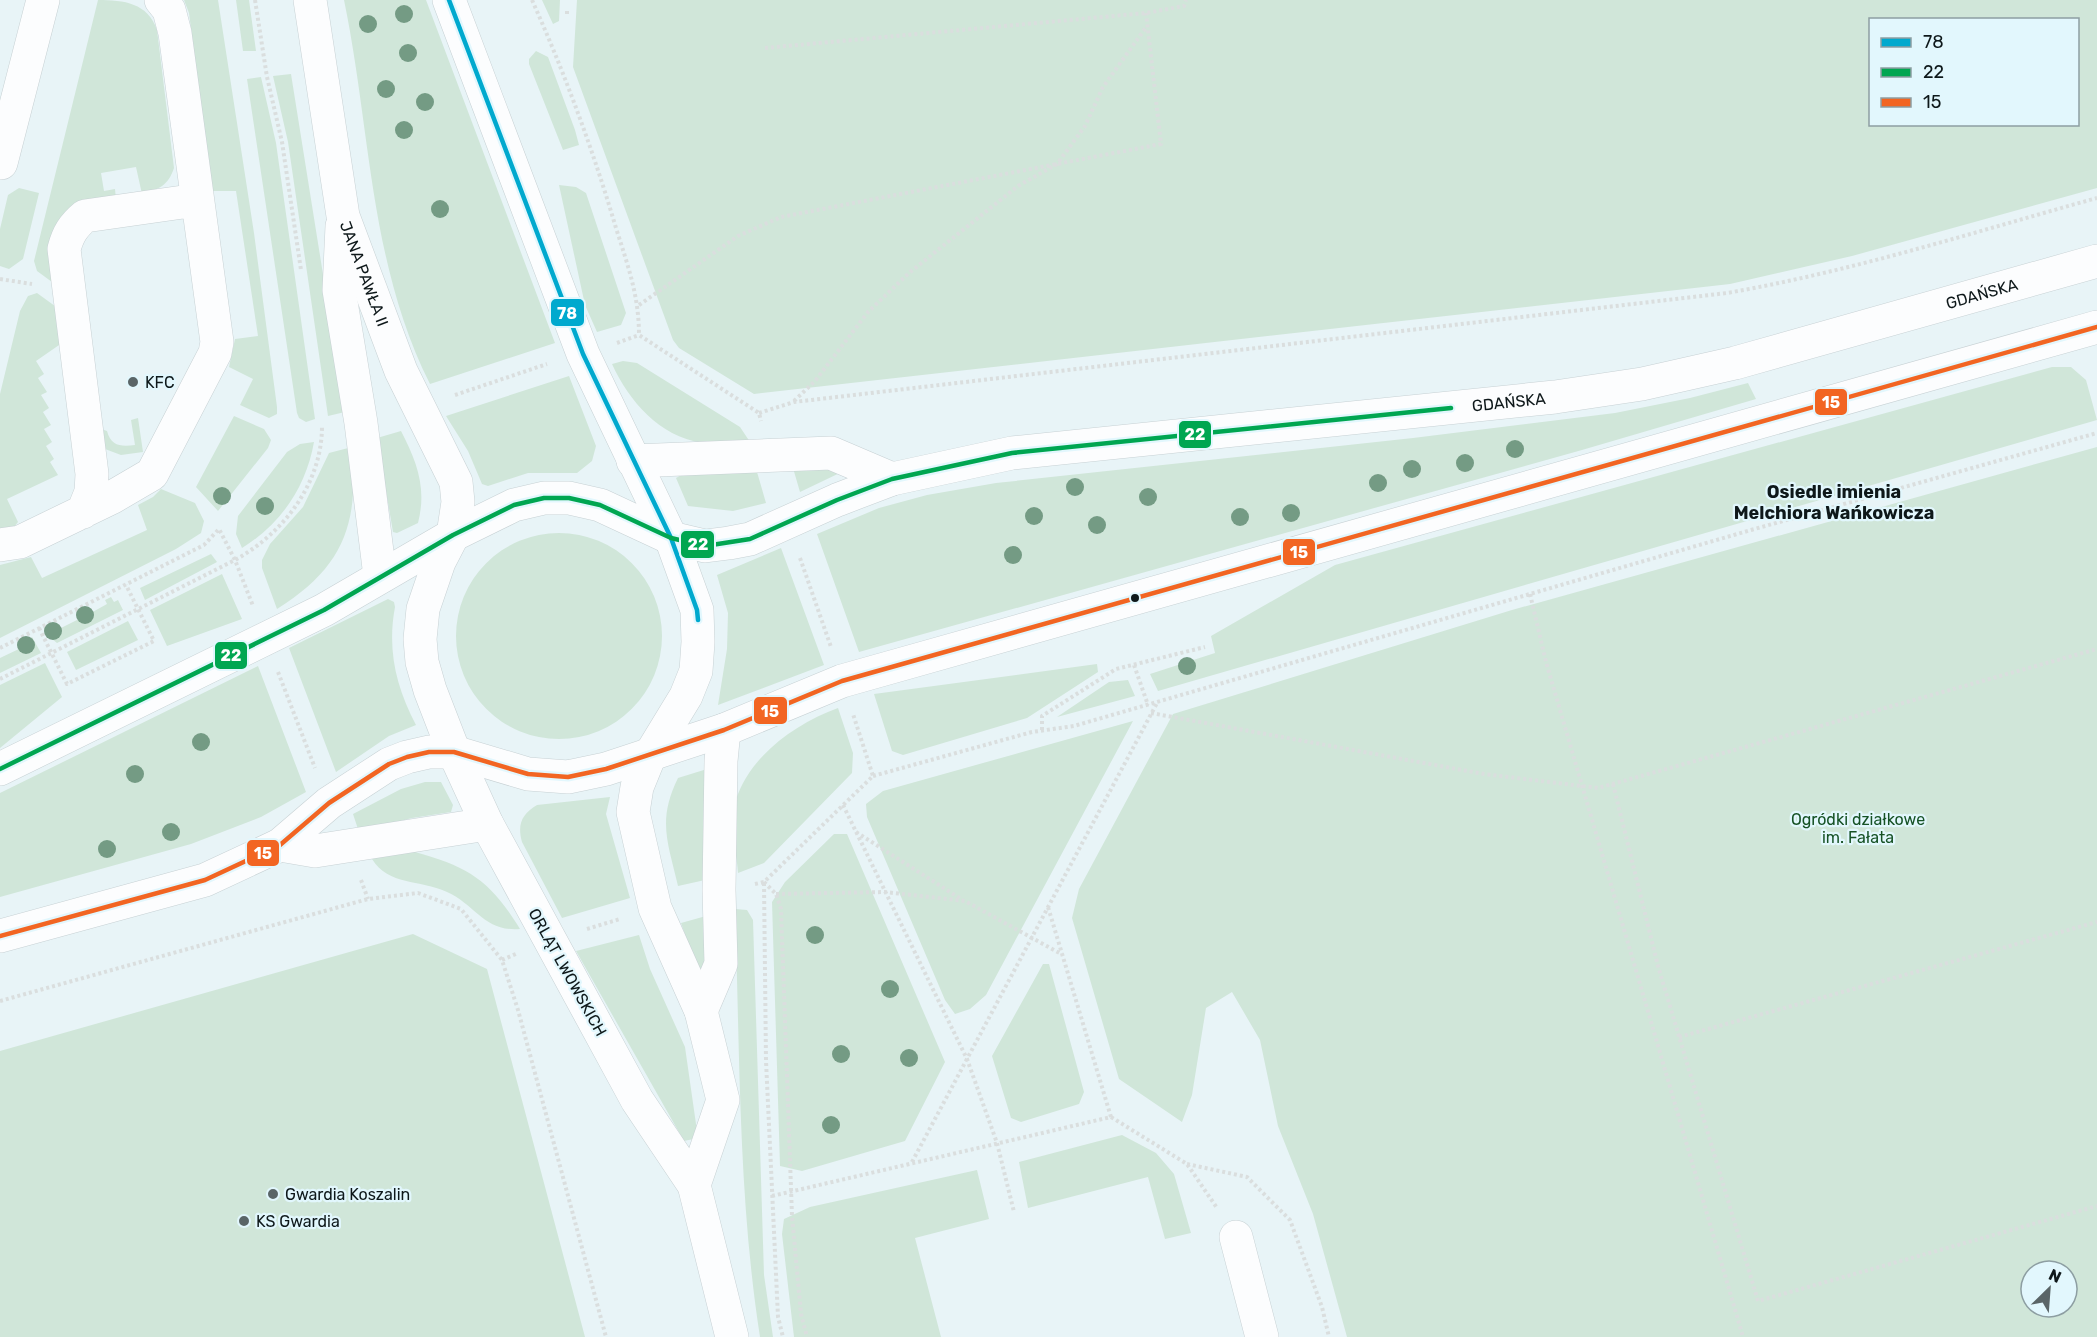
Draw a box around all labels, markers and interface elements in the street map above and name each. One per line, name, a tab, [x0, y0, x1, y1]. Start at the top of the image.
legend	[1869, 18, 2079, 126]
text: 78	[1923, 31, 1944, 53]
text: 22	[1923, 61, 1944, 83]
text: 15	[1923, 91, 1941, 113]
street label: JANA PAWŁA II	[336, 218, 392, 329]
street label: GDAŃSKA	[1944, 275, 2020, 313]
line badge: 78	[550, 298, 585, 327]
text: 78	[557, 304, 577, 323]
place label: KFC	[145, 373, 175, 392]
marker: KFC	[126, 375, 140, 389]
line badge: 15	[1814, 388, 1848, 416]
street label: GDAŃSKA	[1471, 389, 1547, 416]
text: 15	[1822, 393, 1840, 412]
line badge: 22	[1178, 420, 1212, 449]
text: 22	[1185, 425, 1205, 444]
district label: Osiedle imienia Melchiora Wańkowicza	[1734, 481, 1934, 524]
line badge: 22	[680, 530, 715, 559]
text: 22	[688, 535, 708, 554]
line badge: 15	[1282, 538, 1316, 566]
text: 15	[1290, 543, 1308, 562]
unlabelled marker	[1129, 592, 1141, 604]
line badge: 22	[214, 641, 248, 670]
text: 22	[221, 646, 241, 665]
line badge: 15	[753, 696, 788, 725]
text: 15	[761, 702, 779, 721]
park label: Ogródki działkowe im. Fałata	[1791, 810, 1925, 847]
line badge: 15	[246, 839, 280, 867]
text: 15	[254, 844, 272, 863]
street label: ORLĄT LWOWSKICH	[524, 905, 611, 1040]
place label: Gwardia Koszalin	[285, 1185, 410, 1204]
marker: Gwardia Koszalin	[266, 1187, 280, 1201]
place label: KS Gwardia	[256, 1212, 340, 1231]
marker: KS Gwardia	[237, 1214, 251, 1228]
north arrow	[2019, 1259, 2079, 1319]
text: N	[2046, 1265, 2064, 1287]

